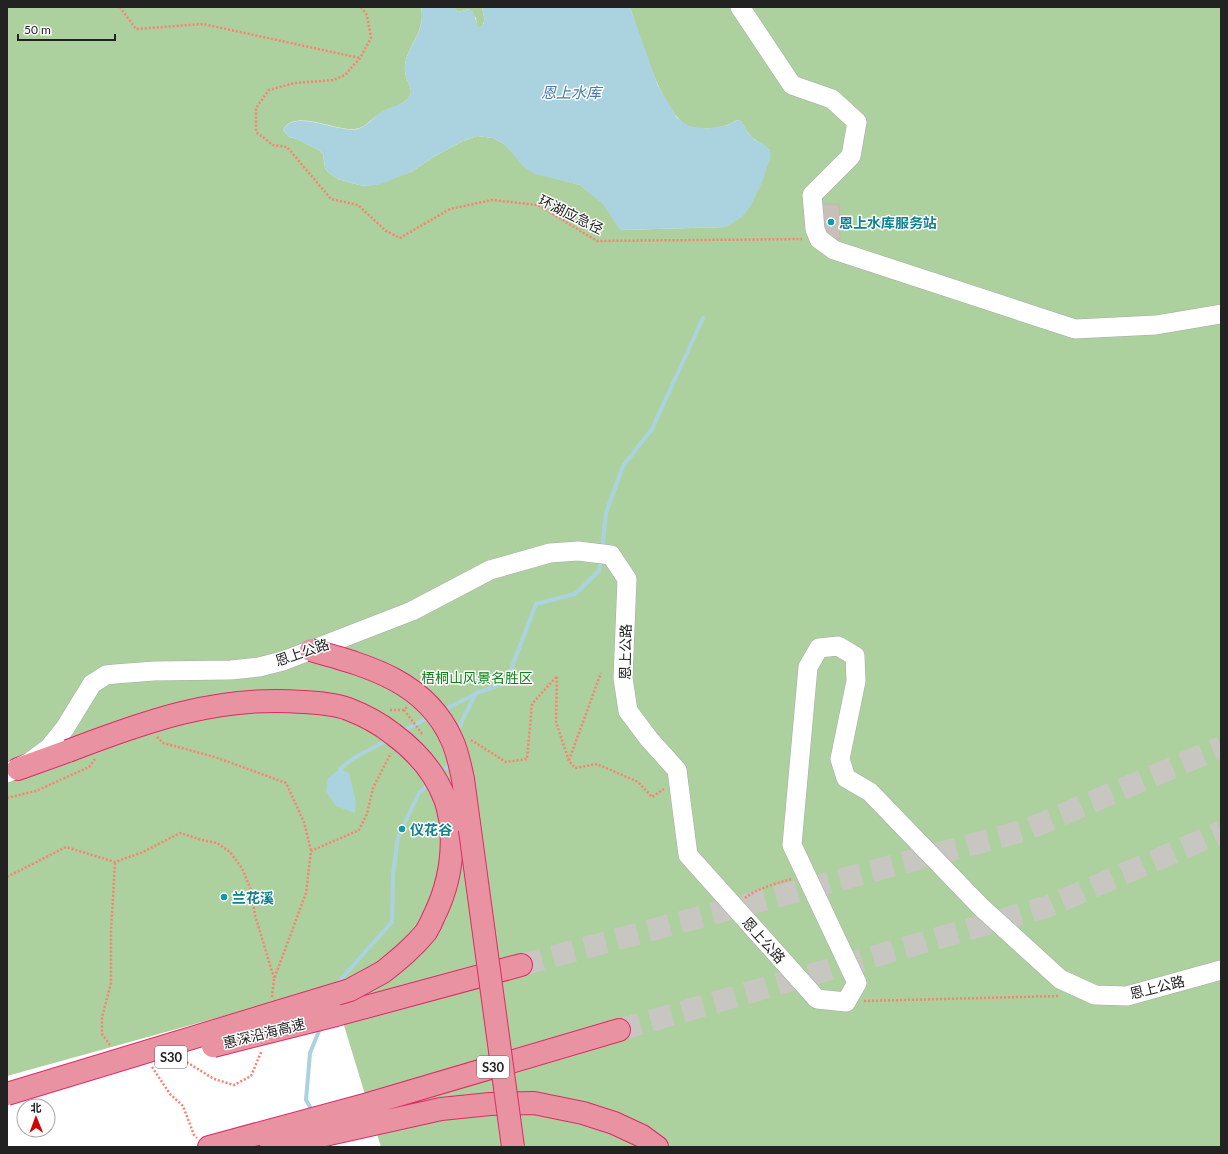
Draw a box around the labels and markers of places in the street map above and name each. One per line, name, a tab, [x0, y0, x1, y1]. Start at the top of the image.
place label: 恩上水库服务站	[839, 214, 937, 231]
marker: 恩上水库服务站	[826, 217, 836, 227]
place label: 仪花谷	[410, 821, 453, 838]
marker: 仪花谷	[397, 824, 407, 834]
place label: 兰花溪	[232, 889, 274, 906]
marker: 兰花溪	[219, 892, 229, 902]

